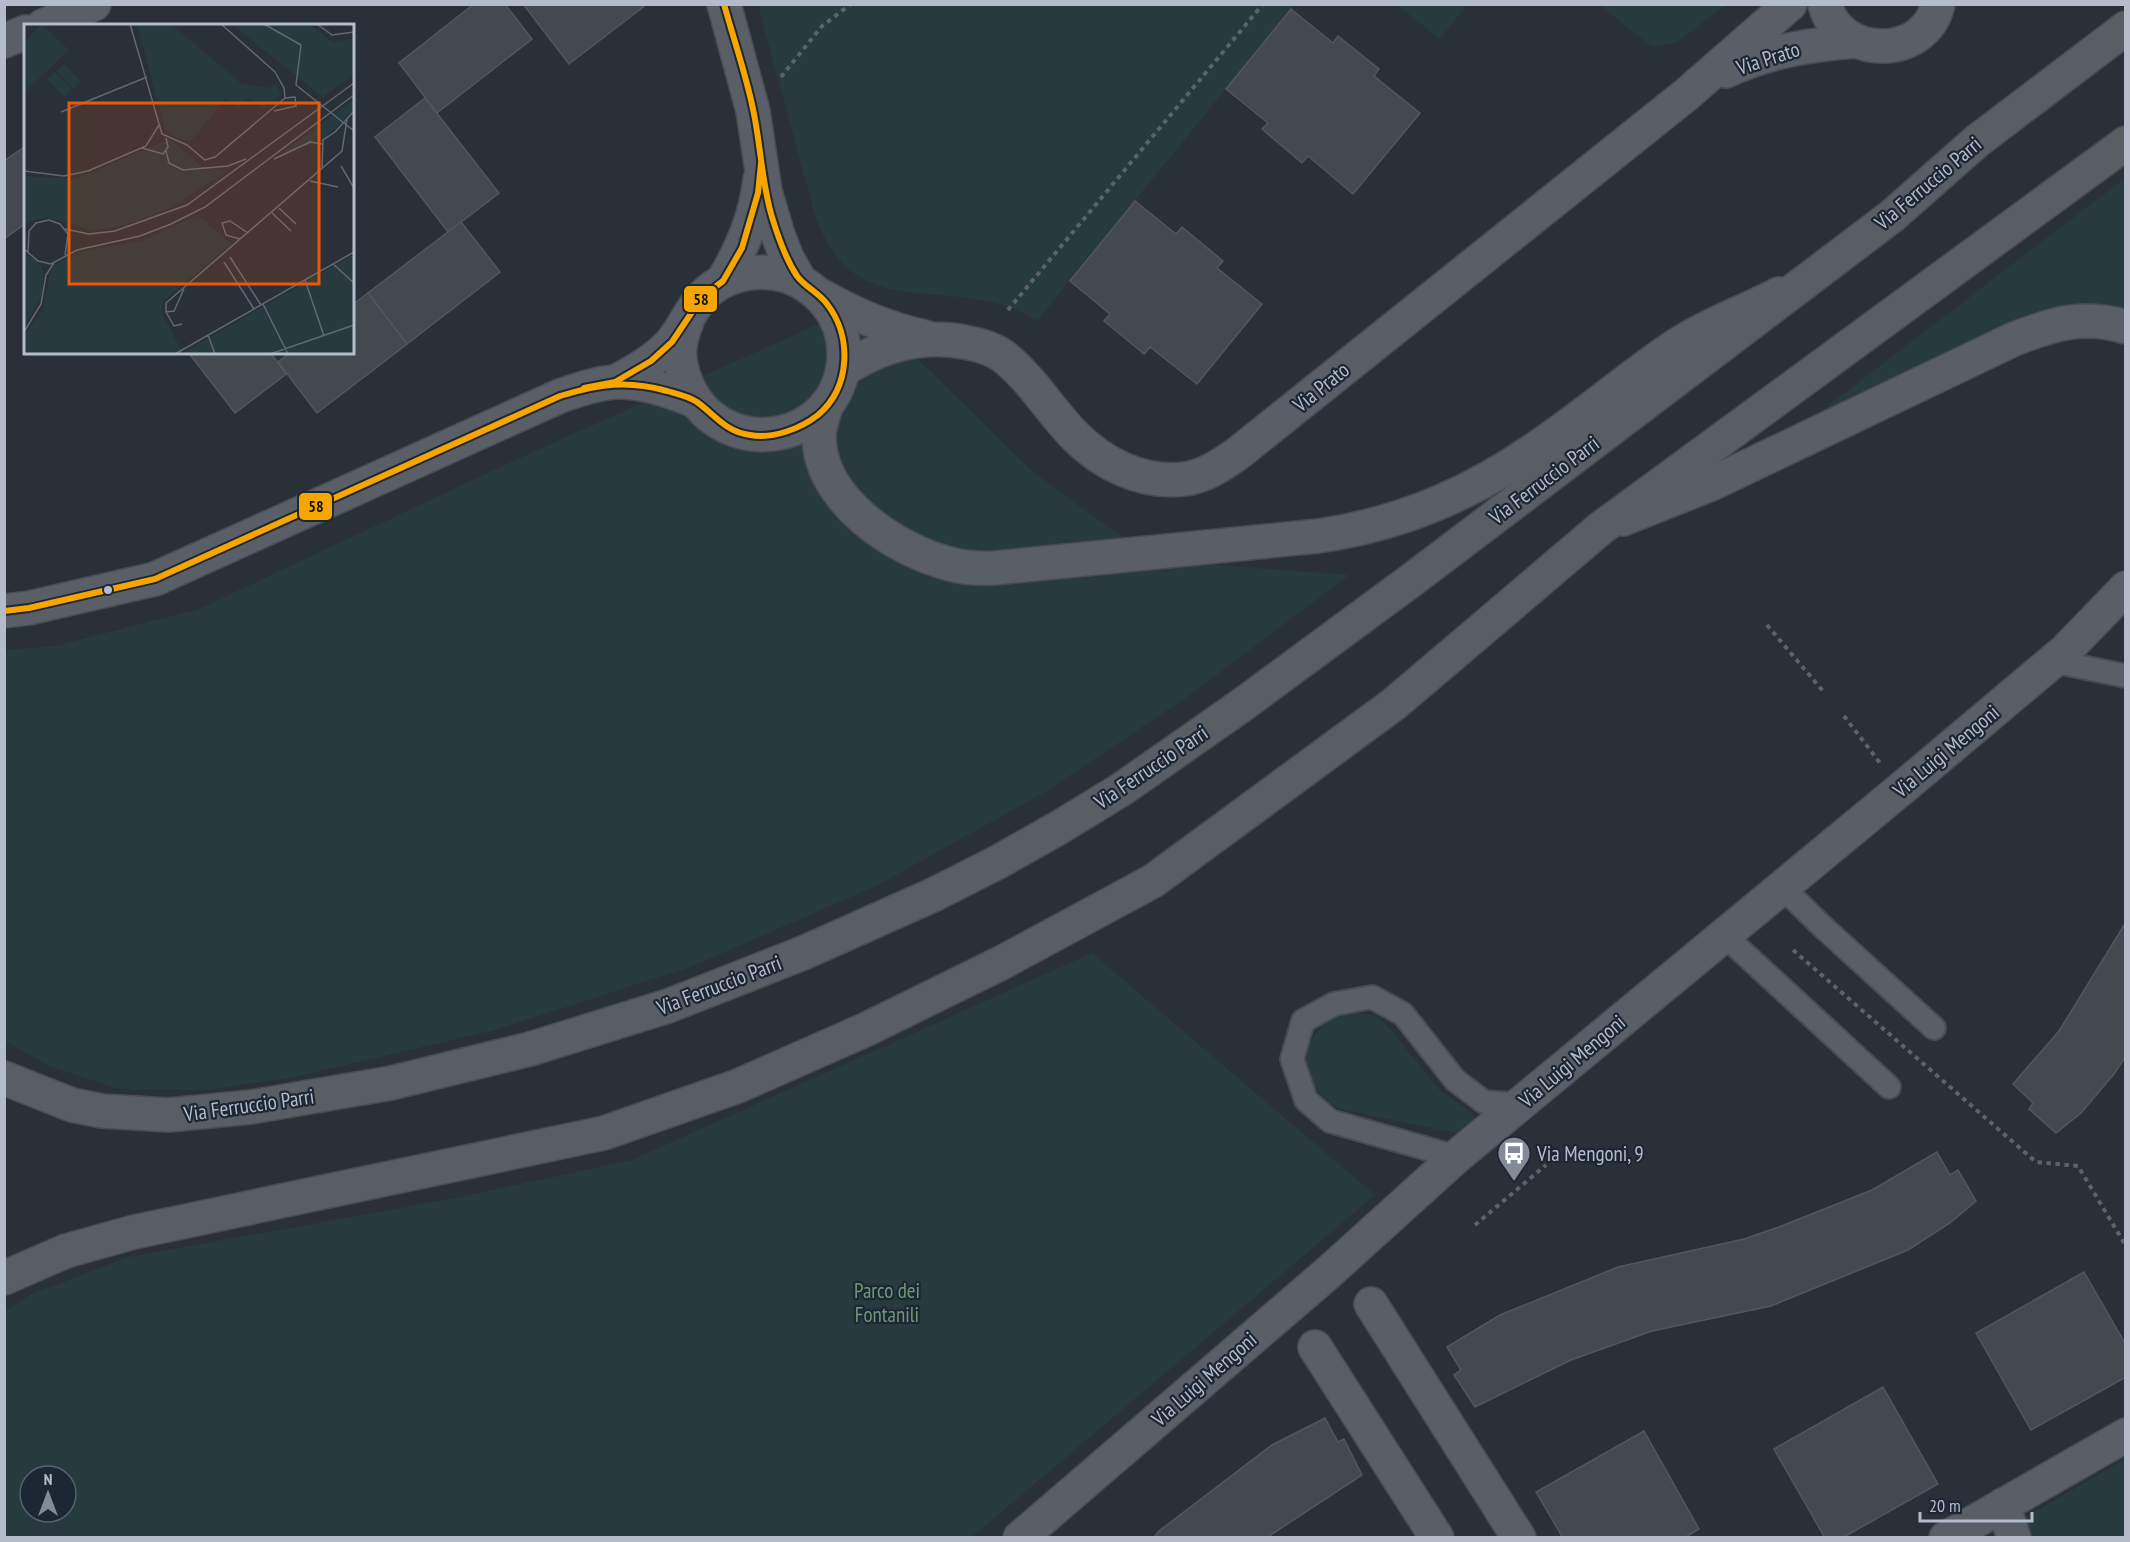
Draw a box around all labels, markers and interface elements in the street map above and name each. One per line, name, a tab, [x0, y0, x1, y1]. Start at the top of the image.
inset map	[24, 24, 354, 354]
street label: Via Prato	[1732, 35, 1803, 81]
street label: Via Ferruccio Parri	[1868, 131, 1987, 236]
line badge: 58	[683, 285, 718, 313]
text: 58	[693, 289, 709, 309]
street label: Via Prato	[1287, 356, 1355, 419]
street label: Via Ferruccio Parri	[1483, 430, 1604, 531]
line badge: 58	[298, 492, 333, 521]
text: 58	[308, 496, 324, 516]
unlabelled marker	[102, 584, 114, 596]
street label: Via Luigi Mengoni	[1887, 699, 2005, 804]
street label: Via Ferruccio Parri	[1088, 719, 1213, 815]
street label: Via Ferruccio Parri	[652, 949, 785, 1021]
street label: Via Luigi Mengoni	[1513, 1009, 1631, 1114]
street label: Via Ferruccio Parri	[181, 1083, 316, 1128]
bus stop icon: Via Mengoni, 9	[1496, 1135, 1532, 1182]
place label: Via Mengoni, 9	[1536, 1140, 1644, 1167]
park label: Parco dei Fontanili	[854, 1277, 920, 1328]
street label: Via Luigi Mengoni	[1145, 1326, 1262, 1433]
north arrow	[18, 1464, 78, 1524]
text: N	[44, 1469, 52, 1489]
scale bar	[1920, 1485, 2032, 1523]
text: 20 m	[1929, 1494, 1961, 1517]

